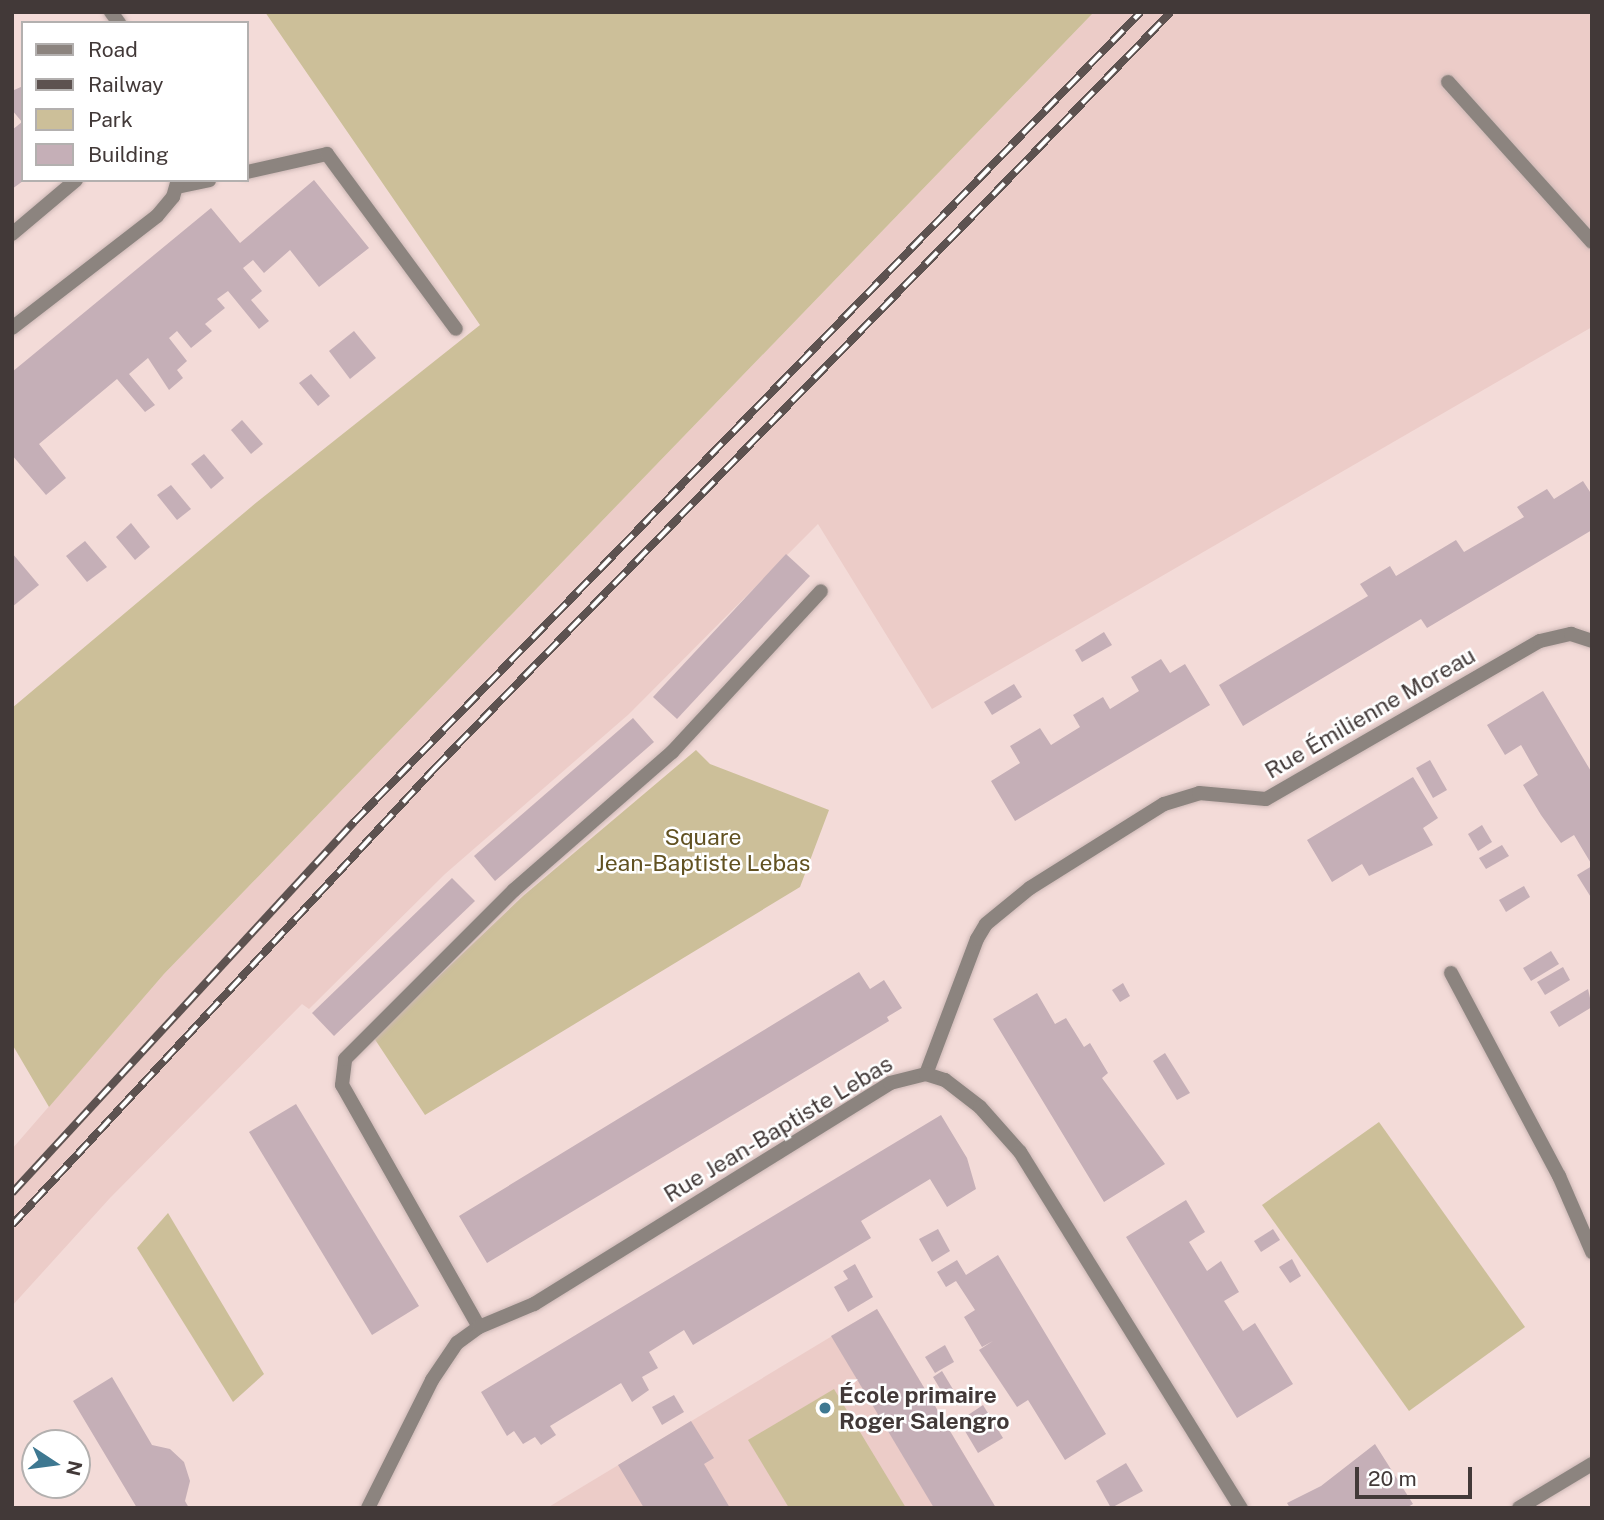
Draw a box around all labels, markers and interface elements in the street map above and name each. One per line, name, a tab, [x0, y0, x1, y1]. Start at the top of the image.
legend	[21, 21, 248, 182]
text: Road	[88, 37, 138, 62]
text: Railway	[88, 72, 164, 97]
text: Park	[88, 107, 133, 132]
text: Building	[88, 142, 169, 167]
street label: Rue Émilienne Moreau	[1260, 641, 1480, 785]
park label: Square Jean-Baptiste Lebas	[596, 823, 810, 877]
street label: Rue Jean-Baptiste Lebas	[659, 1050, 897, 1208]
place label: École primaire Roger Salengro	[839, 1381, 1009, 1435]
marker: École primaire Roger Salengro	[817, 1400, 833, 1416]
north arrow	[21, 1429, 91, 1499]
scale bar	[1359, 1454, 1476, 1498]
text: N	[62, 1459, 87, 1478]
text: 20 m	[1368, 1466, 1417, 1491]

